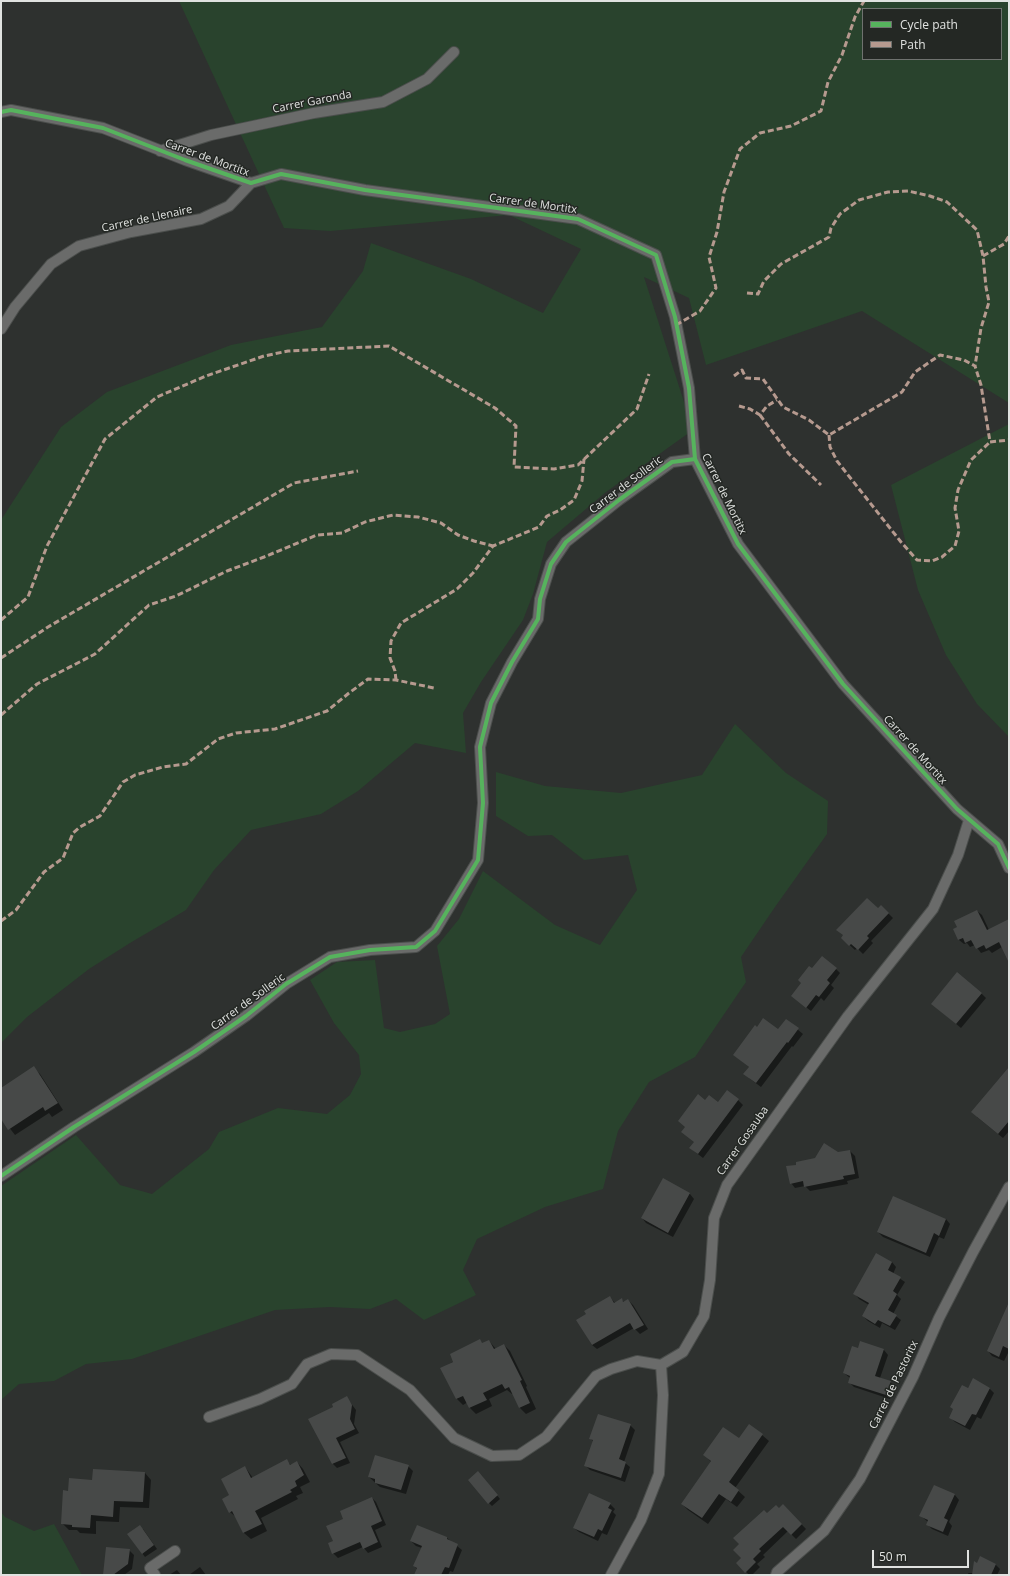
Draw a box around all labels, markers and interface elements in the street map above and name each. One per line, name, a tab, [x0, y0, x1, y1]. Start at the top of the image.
legend	[862, 8, 1002, 60]
text: Cycle path	[900, 16, 958, 33]
text: Path	[900, 36, 926, 53]
street label: Carrer Garonda	[271, 88, 353, 116]
street label: Carrer de Mortitx	[163, 137, 251, 179]
street label: Carrer de Mortitx	[488, 191, 578, 217]
street label: Carrer de Llenaire	[100, 203, 194, 235]
street label: Carrer de Mortitx	[699, 451, 749, 537]
street label: Carrer de Solleric	[587, 453, 665, 517]
street label: Carrer de Mortitx	[880, 713, 950, 787]
street label: Carrer de Solleric	[208, 971, 288, 1033]
street label: Carrer Gosauba	[714, 1104, 772, 1178]
street label: Carrer de Pastoritx	[867, 1339, 921, 1431]
scale bar	[874, 1542, 971, 1568]
text: 50 m	[879, 1548, 907, 1565]

